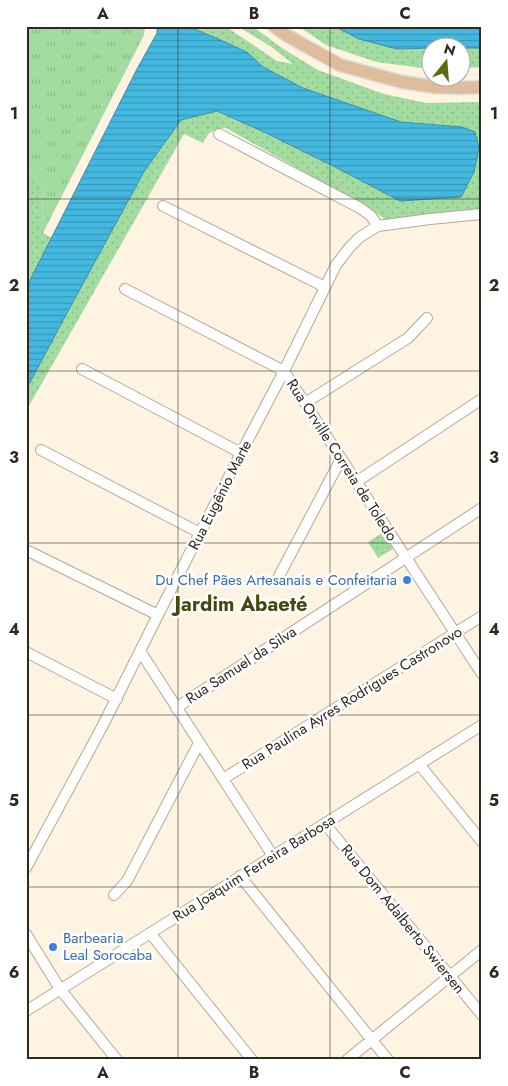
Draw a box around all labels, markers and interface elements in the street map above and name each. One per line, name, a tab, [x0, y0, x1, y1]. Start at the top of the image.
text: A	[96, 2, 109, 25]
text: B	[249, 2, 259, 25]
text: C	[399, 2, 411, 25]
north arrow	[420, 38, 470, 88]
text: N	[442, 38, 458, 61]
text: 1	[10, 102, 18, 125]
text: 1	[490, 102, 498, 125]
text: 2	[9, 274, 19, 297]
text: 2	[489, 274, 499, 297]
street label: Rua Orville Correia de Toledo	[281, 375, 403, 545]
street label: Rua Eugênio Marte	[183, 436, 257, 554]
text: 3	[9, 446, 19, 469]
text: 3	[489, 446, 499, 469]
place label: Du Chef Pães Artesanais e Confeitaria	[155, 569, 397, 591]
marker: Du Chef Pães Artesanais e Confeitaria	[401, 574, 413, 586]
district label: Jardim Abaeté	[171, 590, 307, 619]
text: 4	[8, 618, 20, 641]
text: 4	[488, 618, 500, 641]
street label: Rua Samuel da Silva	[181, 621, 301, 709]
street label: Rua Paulina Ayres Rodrigues Castronovo	[238, 621, 466, 775]
text: 5	[9, 789, 19, 812]
text: 5	[489, 789, 499, 812]
street label: Rua Joaquim Ferreira Barbosa	[169, 809, 339, 927]
street label: Rua Dom Adalberto Swiersen	[336, 840, 470, 998]
place label: Barbearia Leal Sorocaba	[63, 927, 152, 966]
marker: Barbearia Leal Sorocaba	[47, 941, 59, 953]
text: 6	[9, 961, 19, 984]
text: 6	[489, 961, 499, 984]
text: A	[96, 1061, 109, 1084]
text: B	[249, 1061, 259, 1084]
text: C	[399, 1061, 411, 1084]

